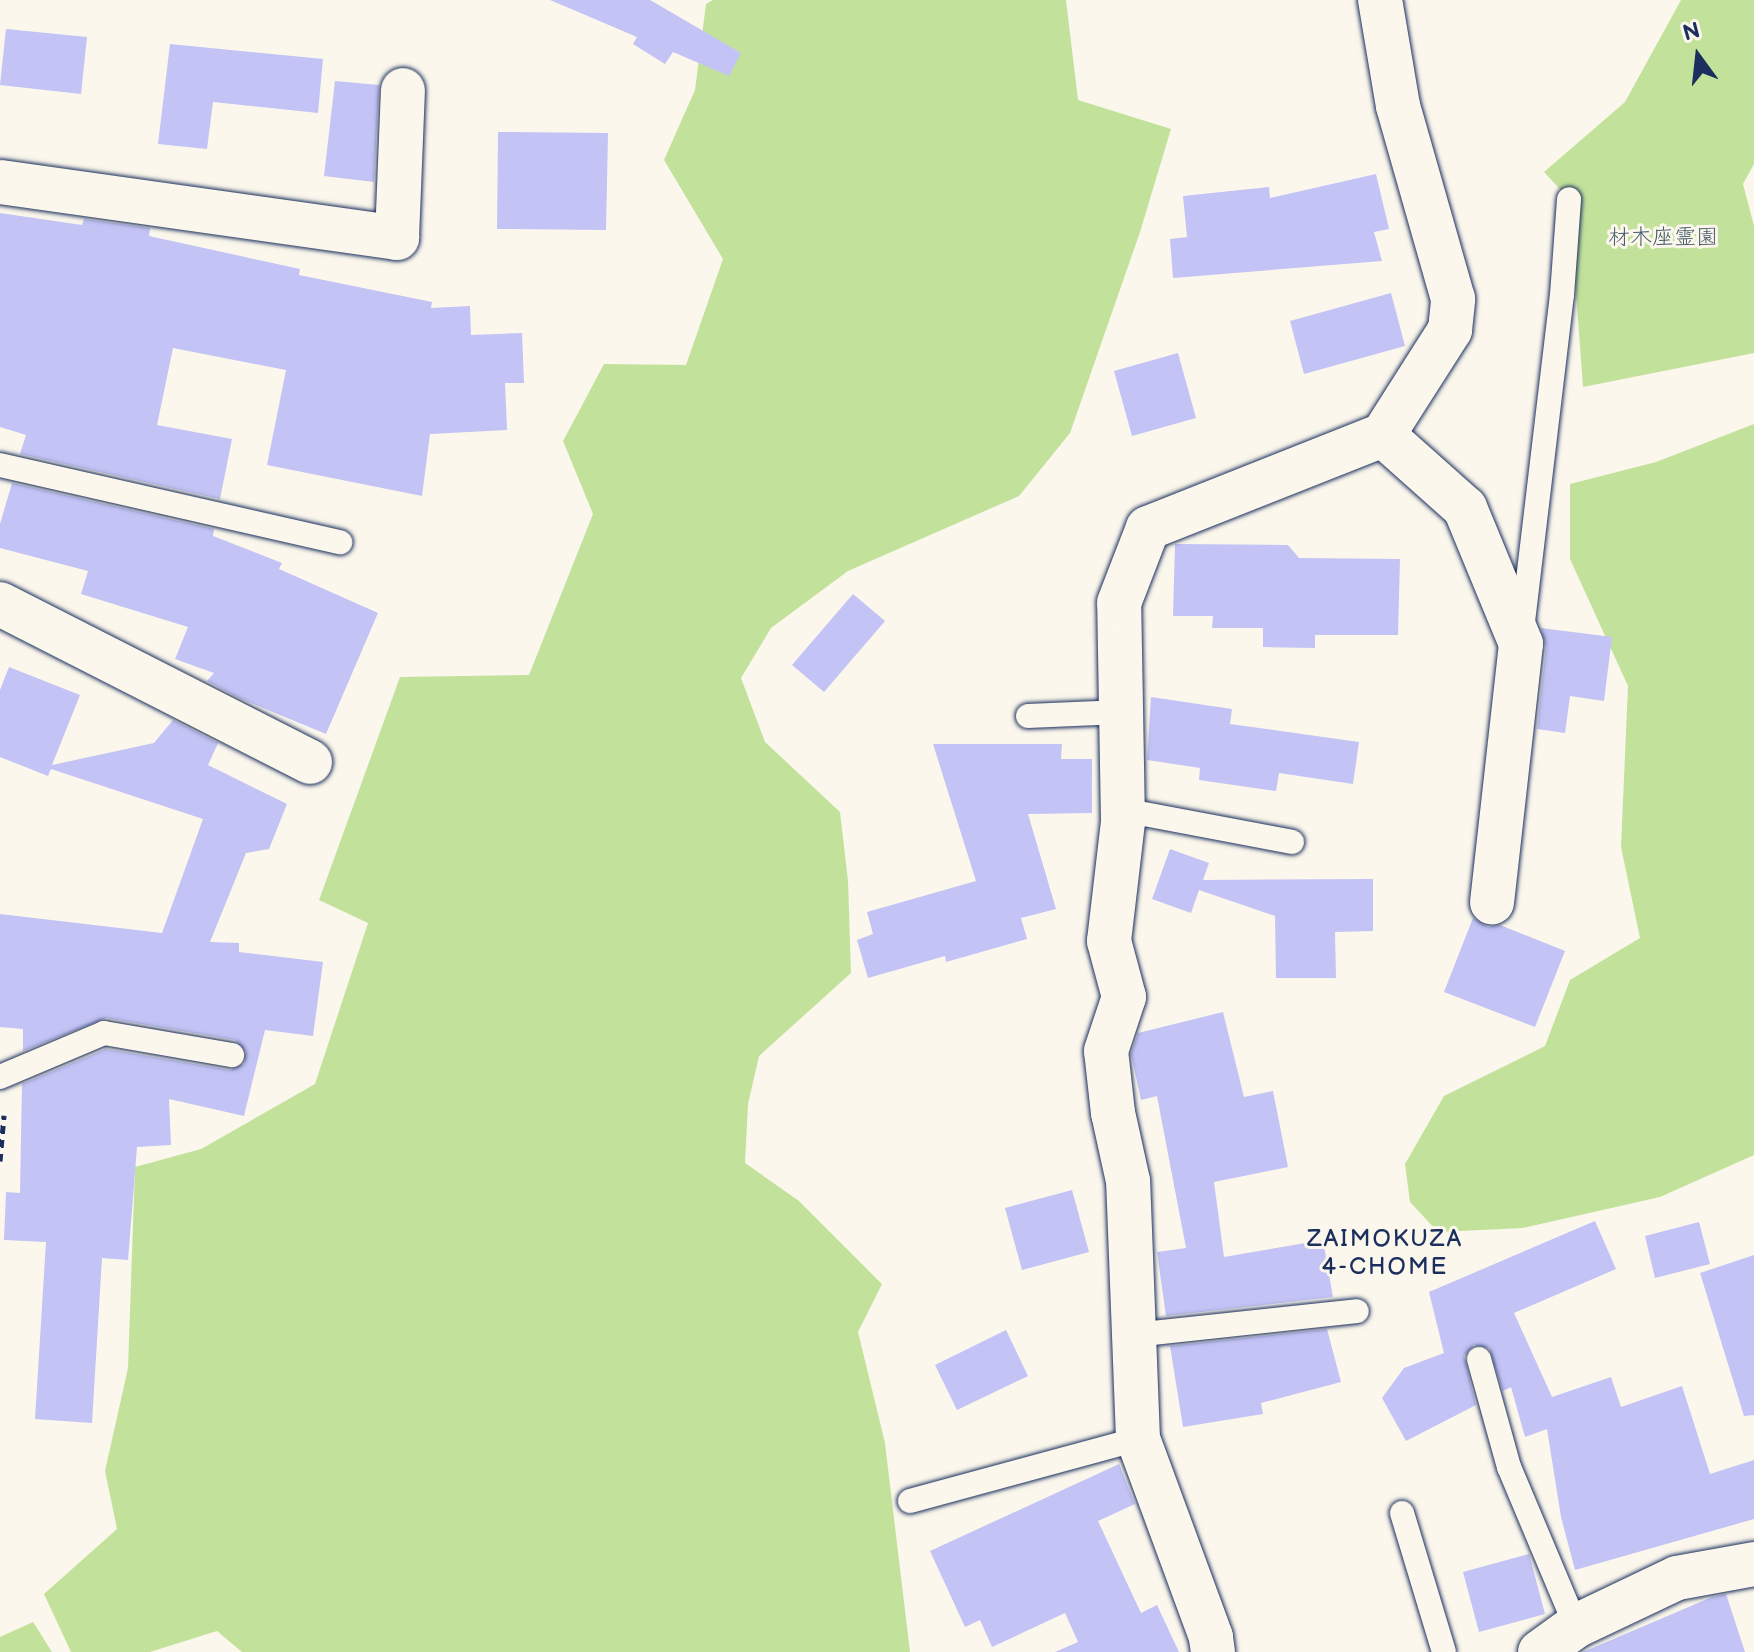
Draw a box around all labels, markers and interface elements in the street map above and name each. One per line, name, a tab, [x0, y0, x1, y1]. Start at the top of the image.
north arrow	[1658, 16, 1738, 96]
text: N	[1680, 17, 1703, 48]
park label: 材木座霊園	[1608, 225, 1718, 251]
district label: ZAIMOKUZA 4-CHOME	[1307, 1225, 1463, 1281]

